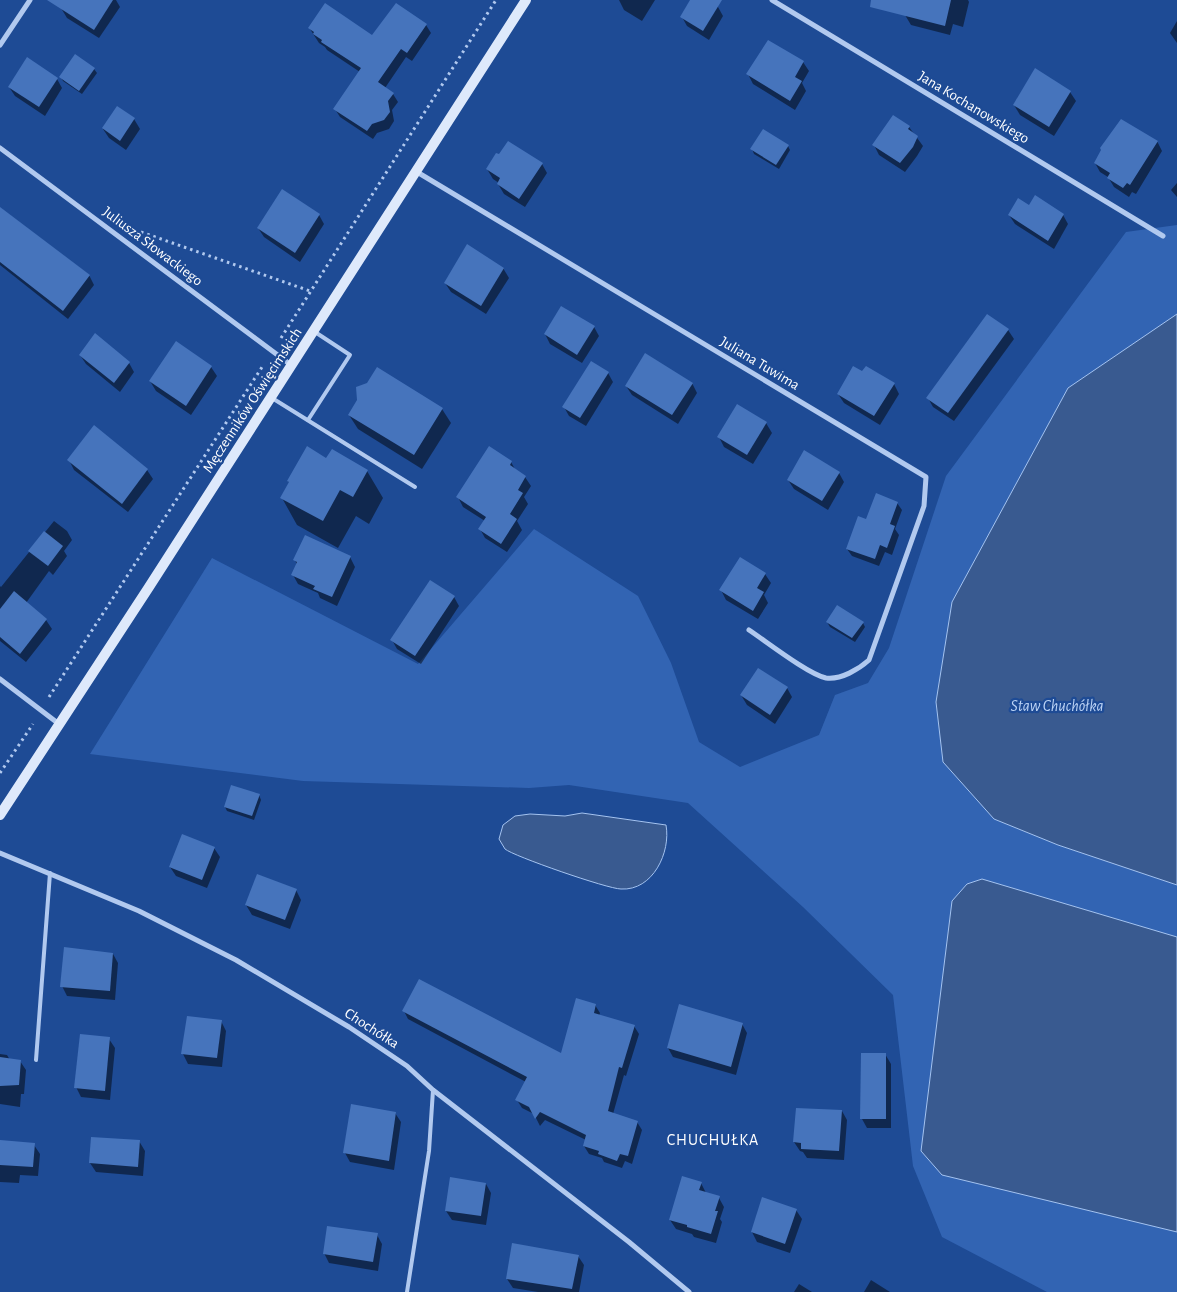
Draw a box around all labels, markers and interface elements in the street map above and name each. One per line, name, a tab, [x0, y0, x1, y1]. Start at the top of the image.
street label: Jana Kochanowskiego	[916, 68, 1032, 146]
street label: Juliusza Słowackiego	[100, 204, 205, 289]
street label: Męczenników Oświęcimskich	[200, 325, 305, 475]
street label: Juliana Tuwima	[717, 334, 802, 393]
water label: Staw Chuchółka	[1011, 698, 1103, 714]
street label: Chochółka	[342, 1005, 402, 1051]
district label: CHUCHUŁKA	[667, 1132, 759, 1148]

